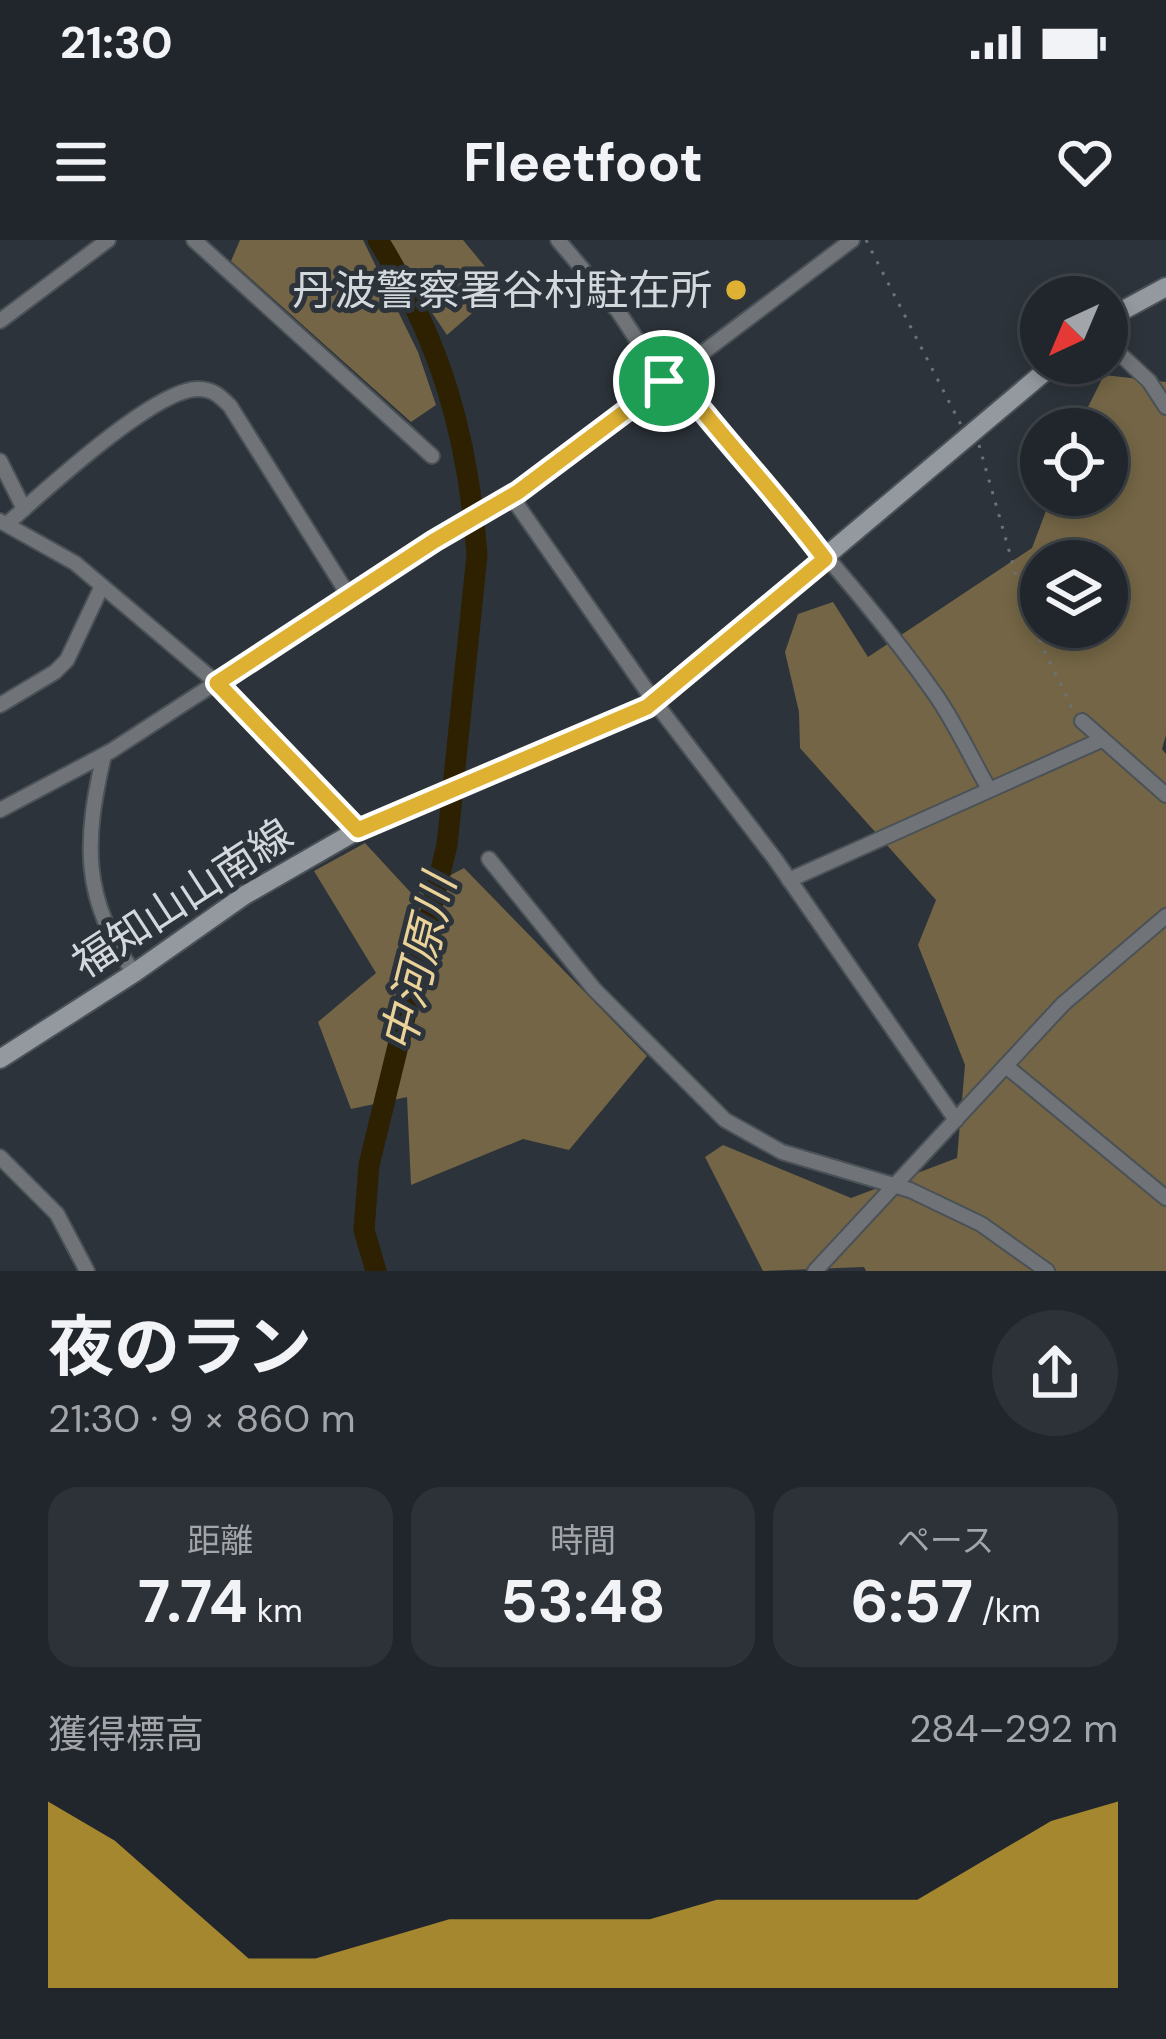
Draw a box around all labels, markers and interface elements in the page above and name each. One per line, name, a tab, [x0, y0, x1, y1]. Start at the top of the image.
text: 21:30	[60, 13, 173, 72]
text: Fleetfoot	[463, 127, 703, 198]
icon: menu	[48, 129, 114, 195]
icon: heart	[1052, 129, 1118, 195]
place label: 丹波警察署谷村駐在所	[292, 263, 712, 318]
north arrow	[1020, 276, 1128, 384]
map controls	[1020, 276, 1128, 648]
marker: 丹波警察署谷村駐在所	[723, 277, 749, 303]
pin	[613, 330, 715, 432]
icon: arrive	[631, 348, 697, 414]
button: locate	[1020, 408, 1128, 516]
button: layers	[1020, 540, 1128, 648]
street label: 福知山山南線	[62, 807, 303, 990]
water label: 中河原川	[368, 865, 470, 1058]
text: 夜のラン	[48, 1305, 312, 1390]
button: share	[992, 1310, 1118, 1436]
text: 21:30 · 9 × 860 m	[48, 1393, 355, 1444]
text: 距離	[187, 1519, 253, 1562]
text: 時間	[550, 1519, 616, 1562]
text: ペース	[897, 1519, 994, 1562]
text: 7.74	[138, 1562, 248, 1641]
text: 53:48	[500, 1562, 666, 1641]
text: 6:57	[851, 1562, 973, 1641]
text: km	[248, 1589, 303, 1632]
text: /km	[973, 1589, 1041, 1632]
text: 284–292 m	[909, 1703, 1118, 1754]
text: 獲得標高	[48, 1709, 204, 1760]

